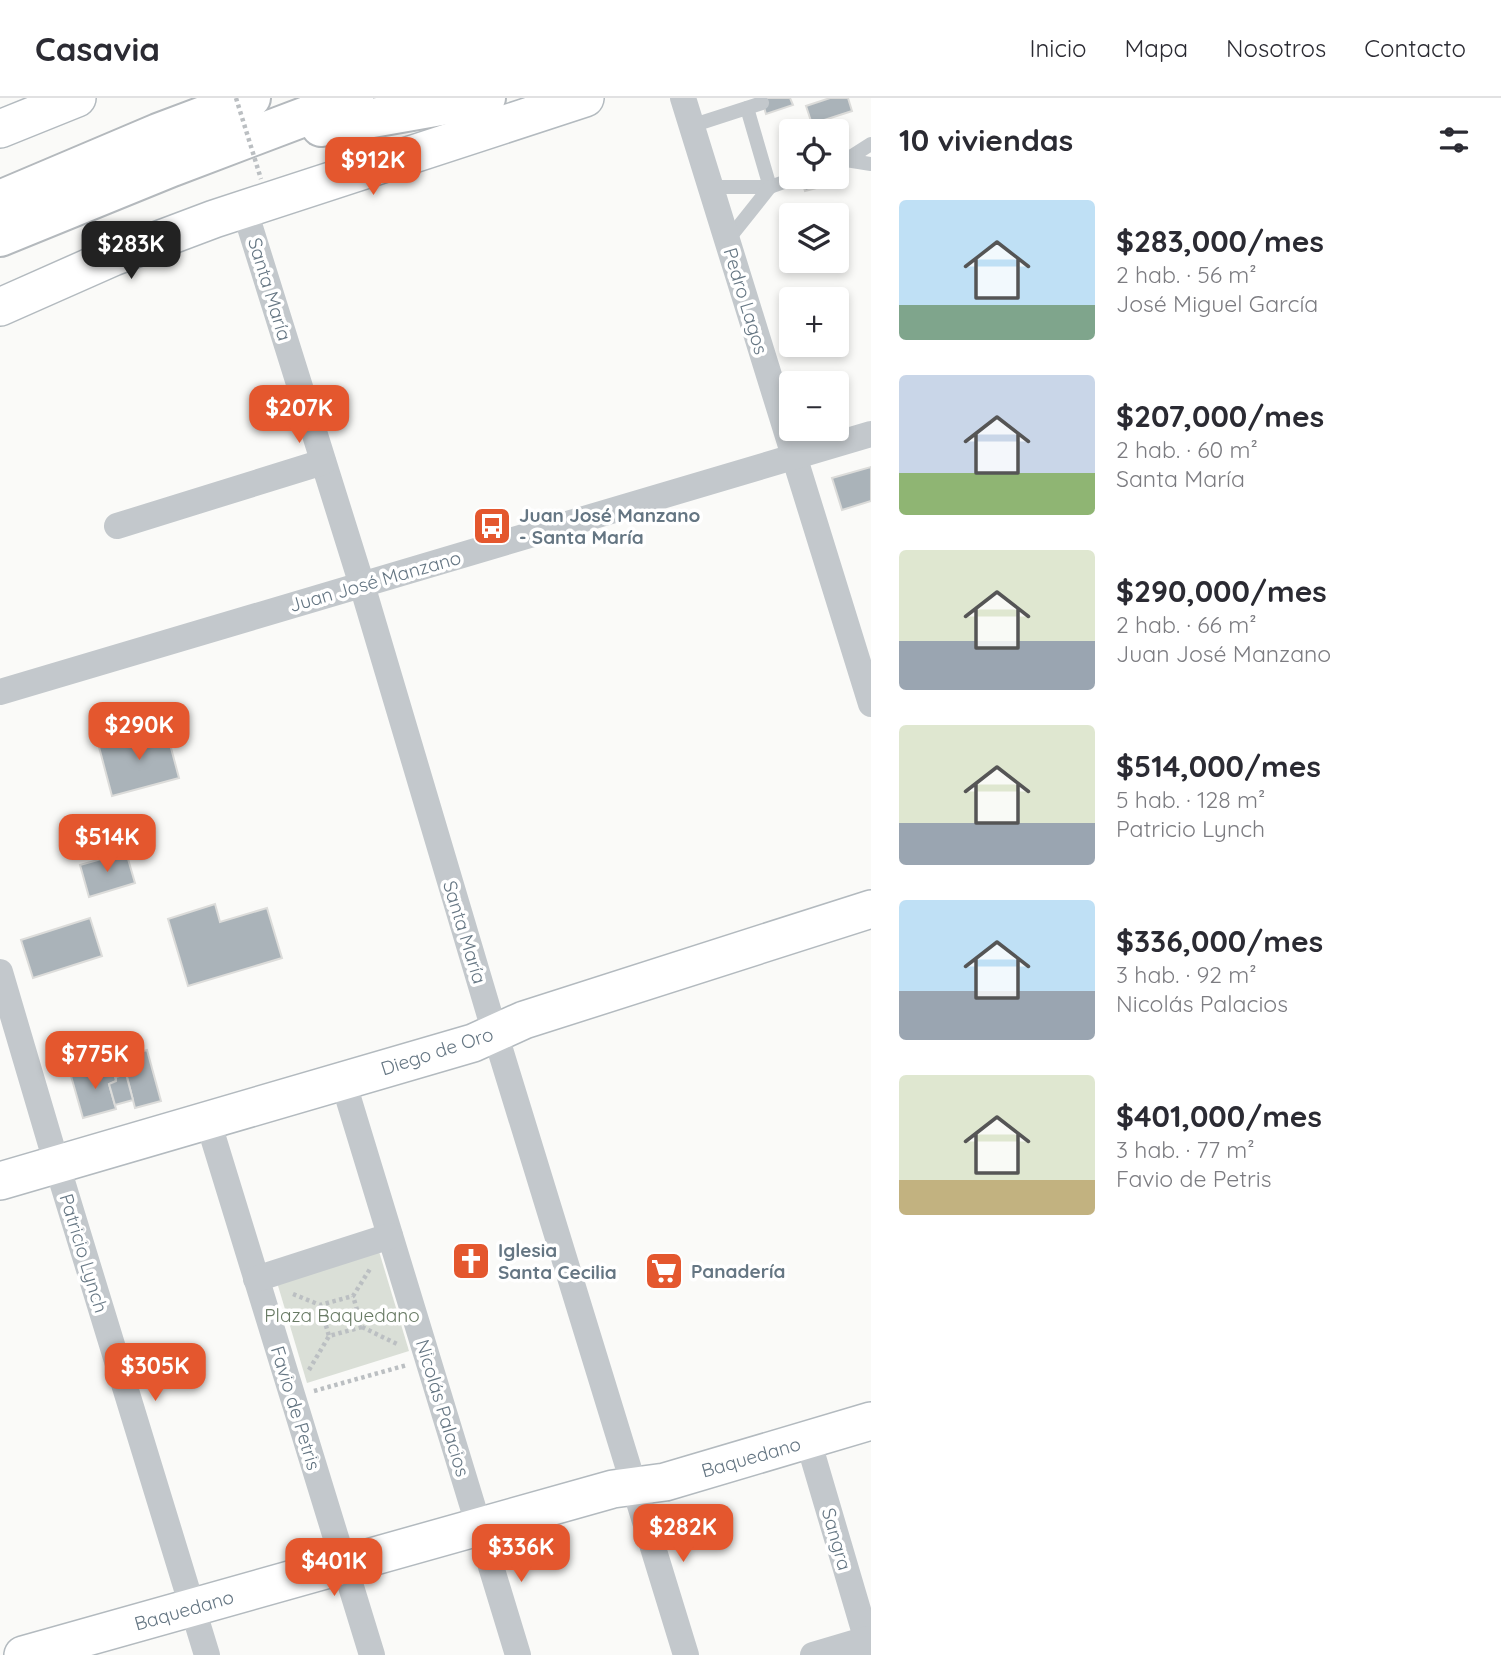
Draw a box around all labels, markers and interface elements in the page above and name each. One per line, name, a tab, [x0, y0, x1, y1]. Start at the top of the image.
text: Casavia	[35, 28, 160, 69]
text: Inicio	[1029, 33, 1087, 63]
text: Mapa	[1125, 33, 1188, 63]
text: Nosotros	[1226, 33, 1326, 63]
text: Contacto	[1364, 33, 1466, 63]
map controls	[779, 119, 849, 441]
button: locate	[779, 119, 849, 189]
text: 10 viviendas	[899, 121, 1073, 159]
icon: filters	[1435, 121, 1473, 159]
pin: $912K	[324, 138, 422, 197]
text: $912K	[341, 145, 405, 174]
button: layers	[779, 203, 849, 273]
pin: $283K	[82, 222, 180, 281]
text: $283,000/mes	[1116, 222, 1324, 260]
icon: home	[955, 228, 1039, 312]
text: $283K	[98, 229, 164, 258]
street label: Santa María	[243, 235, 297, 343]
street label: Pedro Lagos	[718, 245, 774, 357]
text: 2 hab. · 56 m²	[1116, 260, 1257, 289]
button: +	[779, 287, 849, 357]
text: José Miguel García	[1116, 289, 1318, 318]
button: −	[779, 371, 849, 441]
pin: $207K	[250, 386, 348, 445]
text: $207K	[265, 393, 333, 422]
text: $207,000/mes	[1116, 397, 1324, 435]
icon: home	[955, 403, 1039, 487]
text: 2 hab. · 60 m²	[1116, 435, 1258, 464]
text: Santa María	[1116, 464, 1245, 493]
place label: Juan José Manzano - Santa María	[519, 503, 701, 549]
bus stop icon: Juan José Manzano - Santa María	[471, 505, 513, 547]
street label: Juan José Manzano	[286, 545, 464, 617]
text: $290,000/mes	[1116, 572, 1327, 610]
icon: home	[955, 578, 1039, 662]
text: 2 hab. · 66 m²	[1116, 610, 1256, 639]
text: Juan José Manzano	[1116, 639, 1331, 668]
pin: $290K	[90, 702, 188, 762]
text: $290K	[104, 710, 174, 739]
text: $514,000/mes	[1116, 747, 1321, 785]
icon: home	[955, 753, 1039, 837]
text: 5 hab. · 128 m²	[1116, 785, 1265, 814]
pin: $514K	[58, 814, 156, 874]
text: Patricio Lynch	[1116, 814, 1265, 843]
text: $514K	[75, 822, 139, 851]
street label: Santa María	[438, 878, 492, 986]
text: $336,000/mes	[1116, 922, 1323, 960]
icon: home	[955, 928, 1039, 1012]
text: 3 hab. · 92 m²	[1116, 960, 1257, 989]
text: Nicolás Palacios	[1116, 989, 1288, 1018]
street label: Diego de Oro	[378, 1022, 496, 1080]
pin: $775K	[46, 1032, 144, 1091]
text: $775K	[61, 1039, 129, 1068]
text: $401,000/mes	[1116, 1097, 1322, 1135]
icon: home	[955, 1103, 1039, 1187]
text: 3 hab. · 77 m²	[1116, 1135, 1255, 1164]
text: Favio de Petris	[1116, 1164, 1272, 1193]
street label: Patricio Lynch	[55, 1191, 113, 1315]
place label: Iglesia Santa Cecilia	[498, 1238, 617, 1284]
church icon: Iglesia Santa Cecilia	[450, 1240, 492, 1282]
supermarket icon: Panadería	[643, 1250, 685, 1292]
place label: Panadería	[691, 1259, 785, 1283]
park label: Plaza Baquedano	[264, 1303, 420, 1327]
street label: Nicolás Palacios	[411, 1337, 475, 1480]
street label: Favio de Petris	[266, 1343, 326, 1473]
pin: $305K	[106, 1344, 204, 1403]
text: $305K	[121, 1351, 189, 1380]
street label: Baquedano	[698, 1431, 804, 1483]
pin: $282K	[634, 1504, 732, 1564]
street label: Sangra	[817, 1505, 857, 1573]
text: $282K	[649, 1512, 717, 1541]
pin: $336K	[472, 1524, 570, 1584]
text: $336K	[488, 1532, 554, 1561]
pin: $401K	[285, 1538, 383, 1598]
text: $401K	[301, 1546, 367, 1575]
street label: Baquedano	[131, 1584, 237, 1636]

